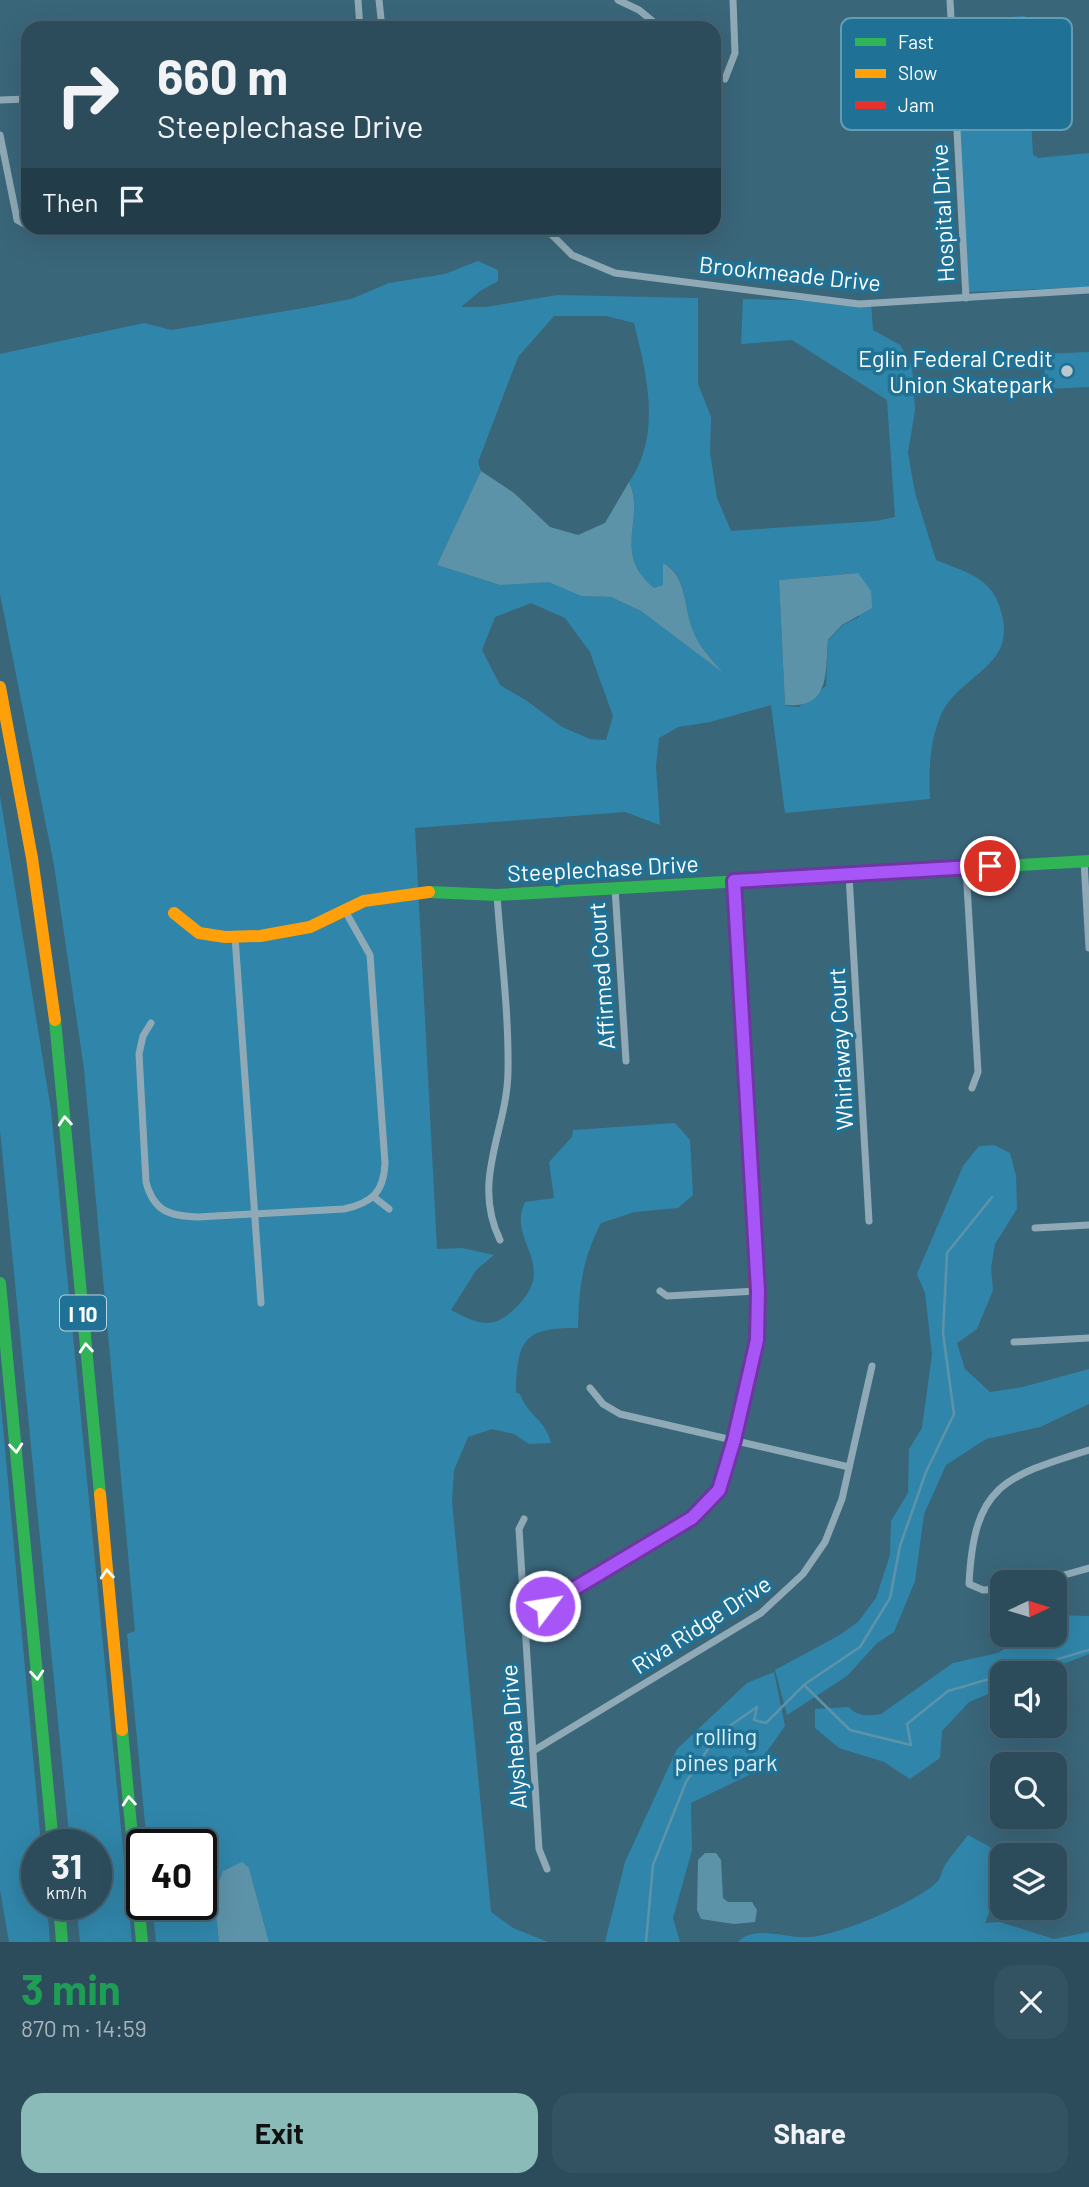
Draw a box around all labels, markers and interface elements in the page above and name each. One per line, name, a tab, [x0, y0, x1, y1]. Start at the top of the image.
legend	[841, 18, 1072, 130]
text: Fast	[898, 30, 934, 53]
text: 660 m	[157, 46, 288, 105]
icon: right	[42, 49, 133, 140]
text: Slow	[898, 61, 937, 84]
text: Jam	[898, 93, 934, 116]
text: Steeplechase Drive	[157, 106, 423, 144]
street label: Hospital Drive	[924, 143, 960, 283]
icon: arrive	[113, 182, 151, 220]
text: Then	[42, 186, 99, 217]
street label: Brookmeade Drive	[698, 250, 882, 296]
place label: Eglin Federal Credit Union Skatepark	[858, 344, 1053, 398]
marker: Eglin Federal Credit Union Skatepark	[1059, 363, 1075, 379]
pin	[960, 836, 1020, 896]
icon: arrive	[971, 847, 1009, 885]
street label: Steeplechase Drive	[507, 849, 699, 887]
street label: Affirmed Court	[582, 901, 620, 1051]
street label: Whirlaway Court	[822, 967, 858, 1131]
one-way arrow	[58, 1116, 73, 1127]
road number: I 10	[60, 1296, 106, 1330]
one-way arrow	[79, 1342, 94, 1354]
one-way arrow	[8, 1443, 23, 1454]
one-way arrow	[100, 1569, 115, 1580]
position arrow	[508, 1569, 582, 1643]
street label: Riva Ridge Drive	[626, 1569, 776, 1679]
north arrow	[990, 1570, 1068, 1647]
map controls	[990, 1570, 1067, 1920]
button: sound	[990, 1661, 1067, 1738]
street label: Alysheba Drive	[494, 1664, 532, 1810]
one-way arrow	[29, 1670, 44, 1681]
park label: rolling pines park	[675, 1722, 777, 1776]
button: search	[990, 1752, 1067, 1829]
one-way arrow	[121, 1795, 136, 1807]
speed limit sign: 40	[126, 1829, 217, 1920]
button: layers	[990, 1843, 1067, 1920]
text: 31	[51, 1844, 82, 1886]
text: km/h	[46, 1881, 87, 1903]
text: 3 min	[21, 1963, 121, 2013]
button: close	[994, 1965, 1068, 2039]
text: 870 m · 14:59	[21, 2014, 147, 2042]
button: Exit	[21, 2093, 538, 2173]
button: Share	[552, 2093, 1068, 2173]

